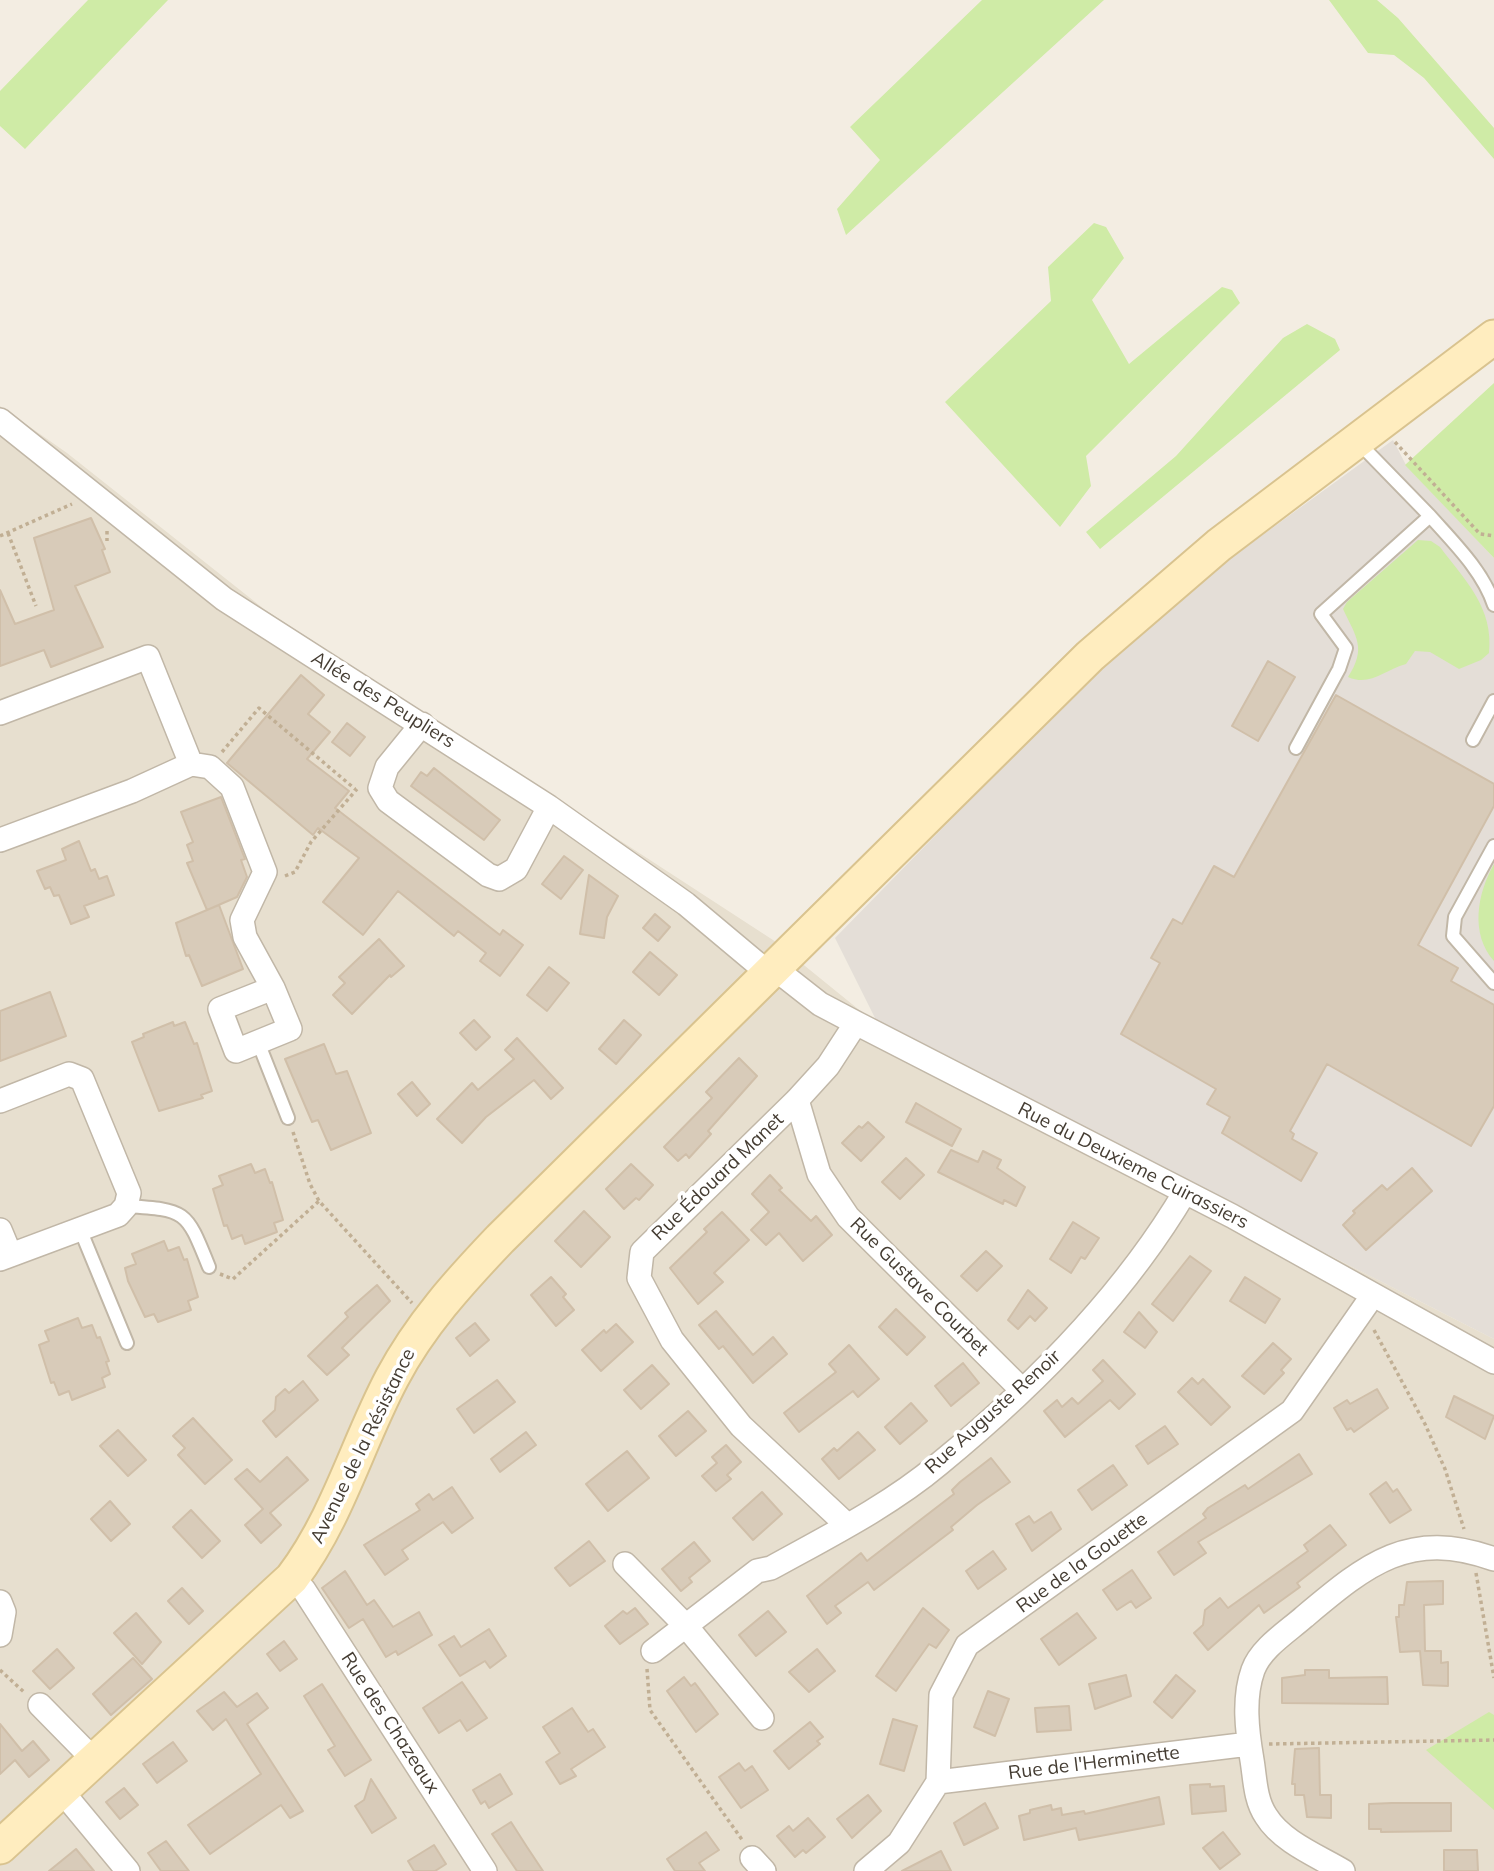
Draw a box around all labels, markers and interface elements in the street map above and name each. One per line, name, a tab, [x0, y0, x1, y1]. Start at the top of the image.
street label: Allée des Peupliers	[307, 647, 459, 753]
street label: Rue du Deuxieme Cuirassiers	[1014, 1098, 1252, 1234]
street label: Rue Édouard Manet	[647, 1108, 789, 1246]
street label: Rue Gustave Courbet	[845, 1213, 993, 1361]
street label: Avenue de la Résistance	[306, 1345, 420, 1547]
street label: Rue Auguste Renoir	[920, 1345, 1066, 1479]
street label: Rue de la Gouette	[1012, 1508, 1152, 1618]
street label: Rue des Chazeaux	[336, 1648, 444, 1798]
street label: Rue de l'Herminette	[1007, 1741, 1181, 1785]

